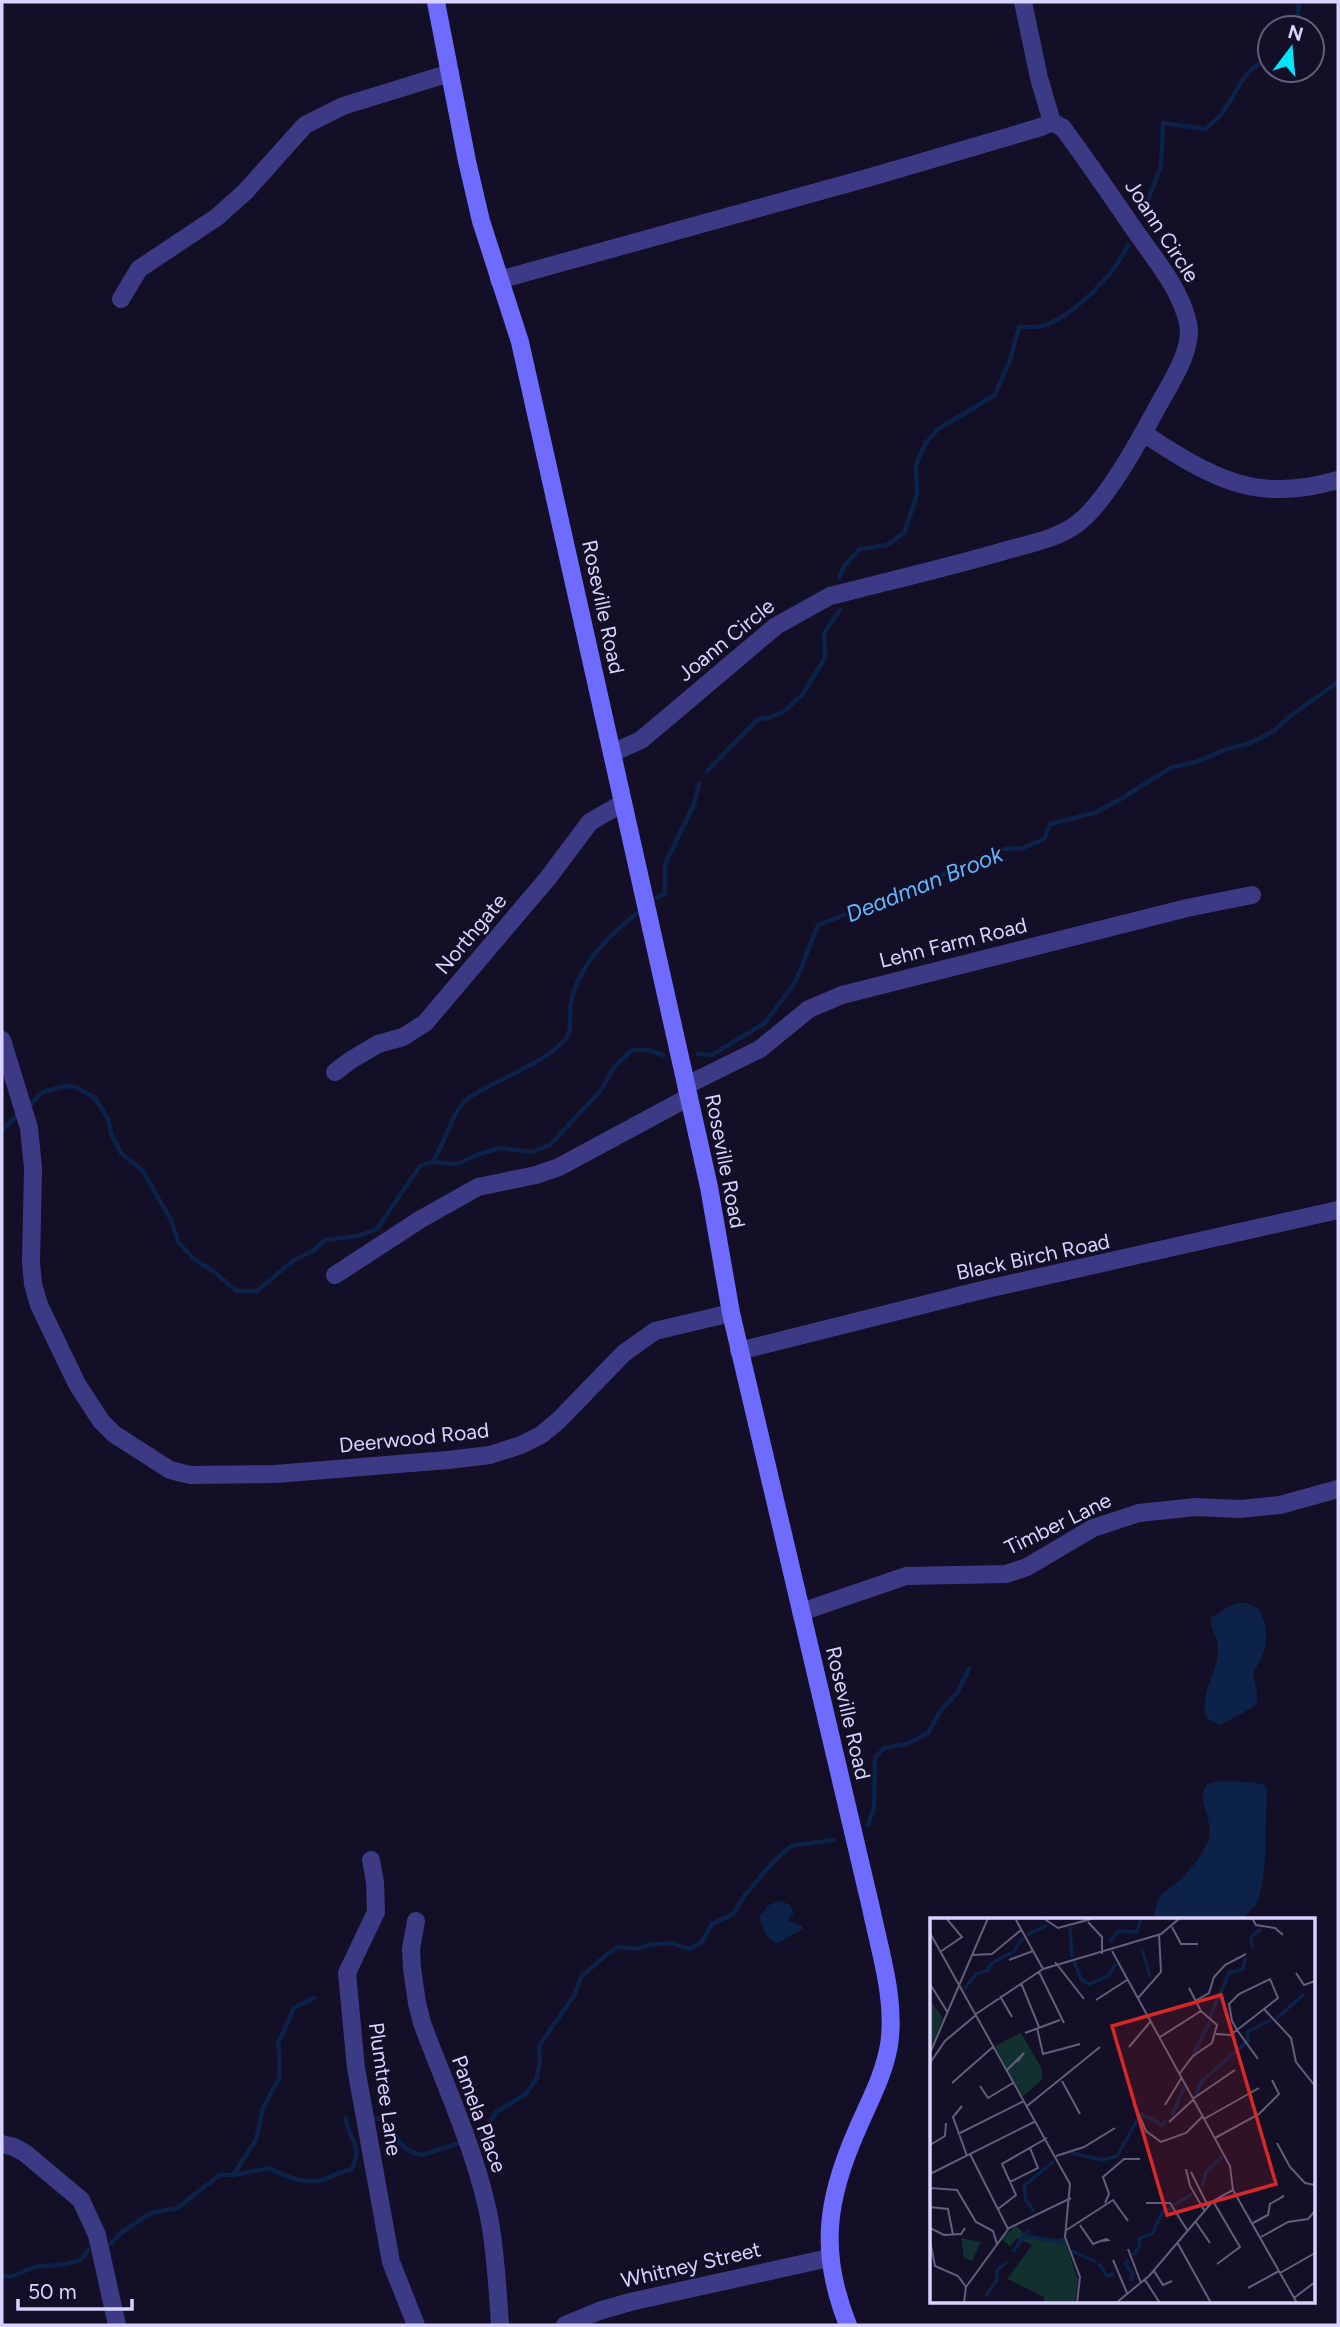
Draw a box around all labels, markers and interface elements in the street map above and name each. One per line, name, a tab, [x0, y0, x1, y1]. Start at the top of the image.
north arrow	[1256, 14, 1326, 84]
text: N	[1285, 20, 1306, 46]
street label: Joann Circle	[1120, 175, 1205, 287]
street label: Roseville Road	[577, 538, 630, 676]
street label: Joann Circle	[672, 593, 779, 686]
water label: Deadman Brook	[841, 839, 1007, 928]
street label: Northgate	[430, 888, 512, 979]
street label: Lehn Farm Road	[876, 912, 1029, 973]
street label: Roseville Road	[700, 1092, 751, 1230]
street label: Black Birch Road	[954, 1228, 1112, 1285]
street label: Deerwood Road	[338, 1417, 490, 1458]
street label: Timber Lane	[1001, 1487, 1115, 1560]
street label: Roseville Road	[821, 1644, 876, 1782]
inset map	[930, 1918, 1316, 2302]
street label: Plumtree Lane	[364, 2021, 407, 2157]
street label: Pamela Place	[447, 2052, 512, 2176]
street label: Whitney Street	[619, 2236, 763, 2293]
scale bar	[18, 2268, 131, 2312]
text: 50 m	[28, 2279, 77, 2304]

